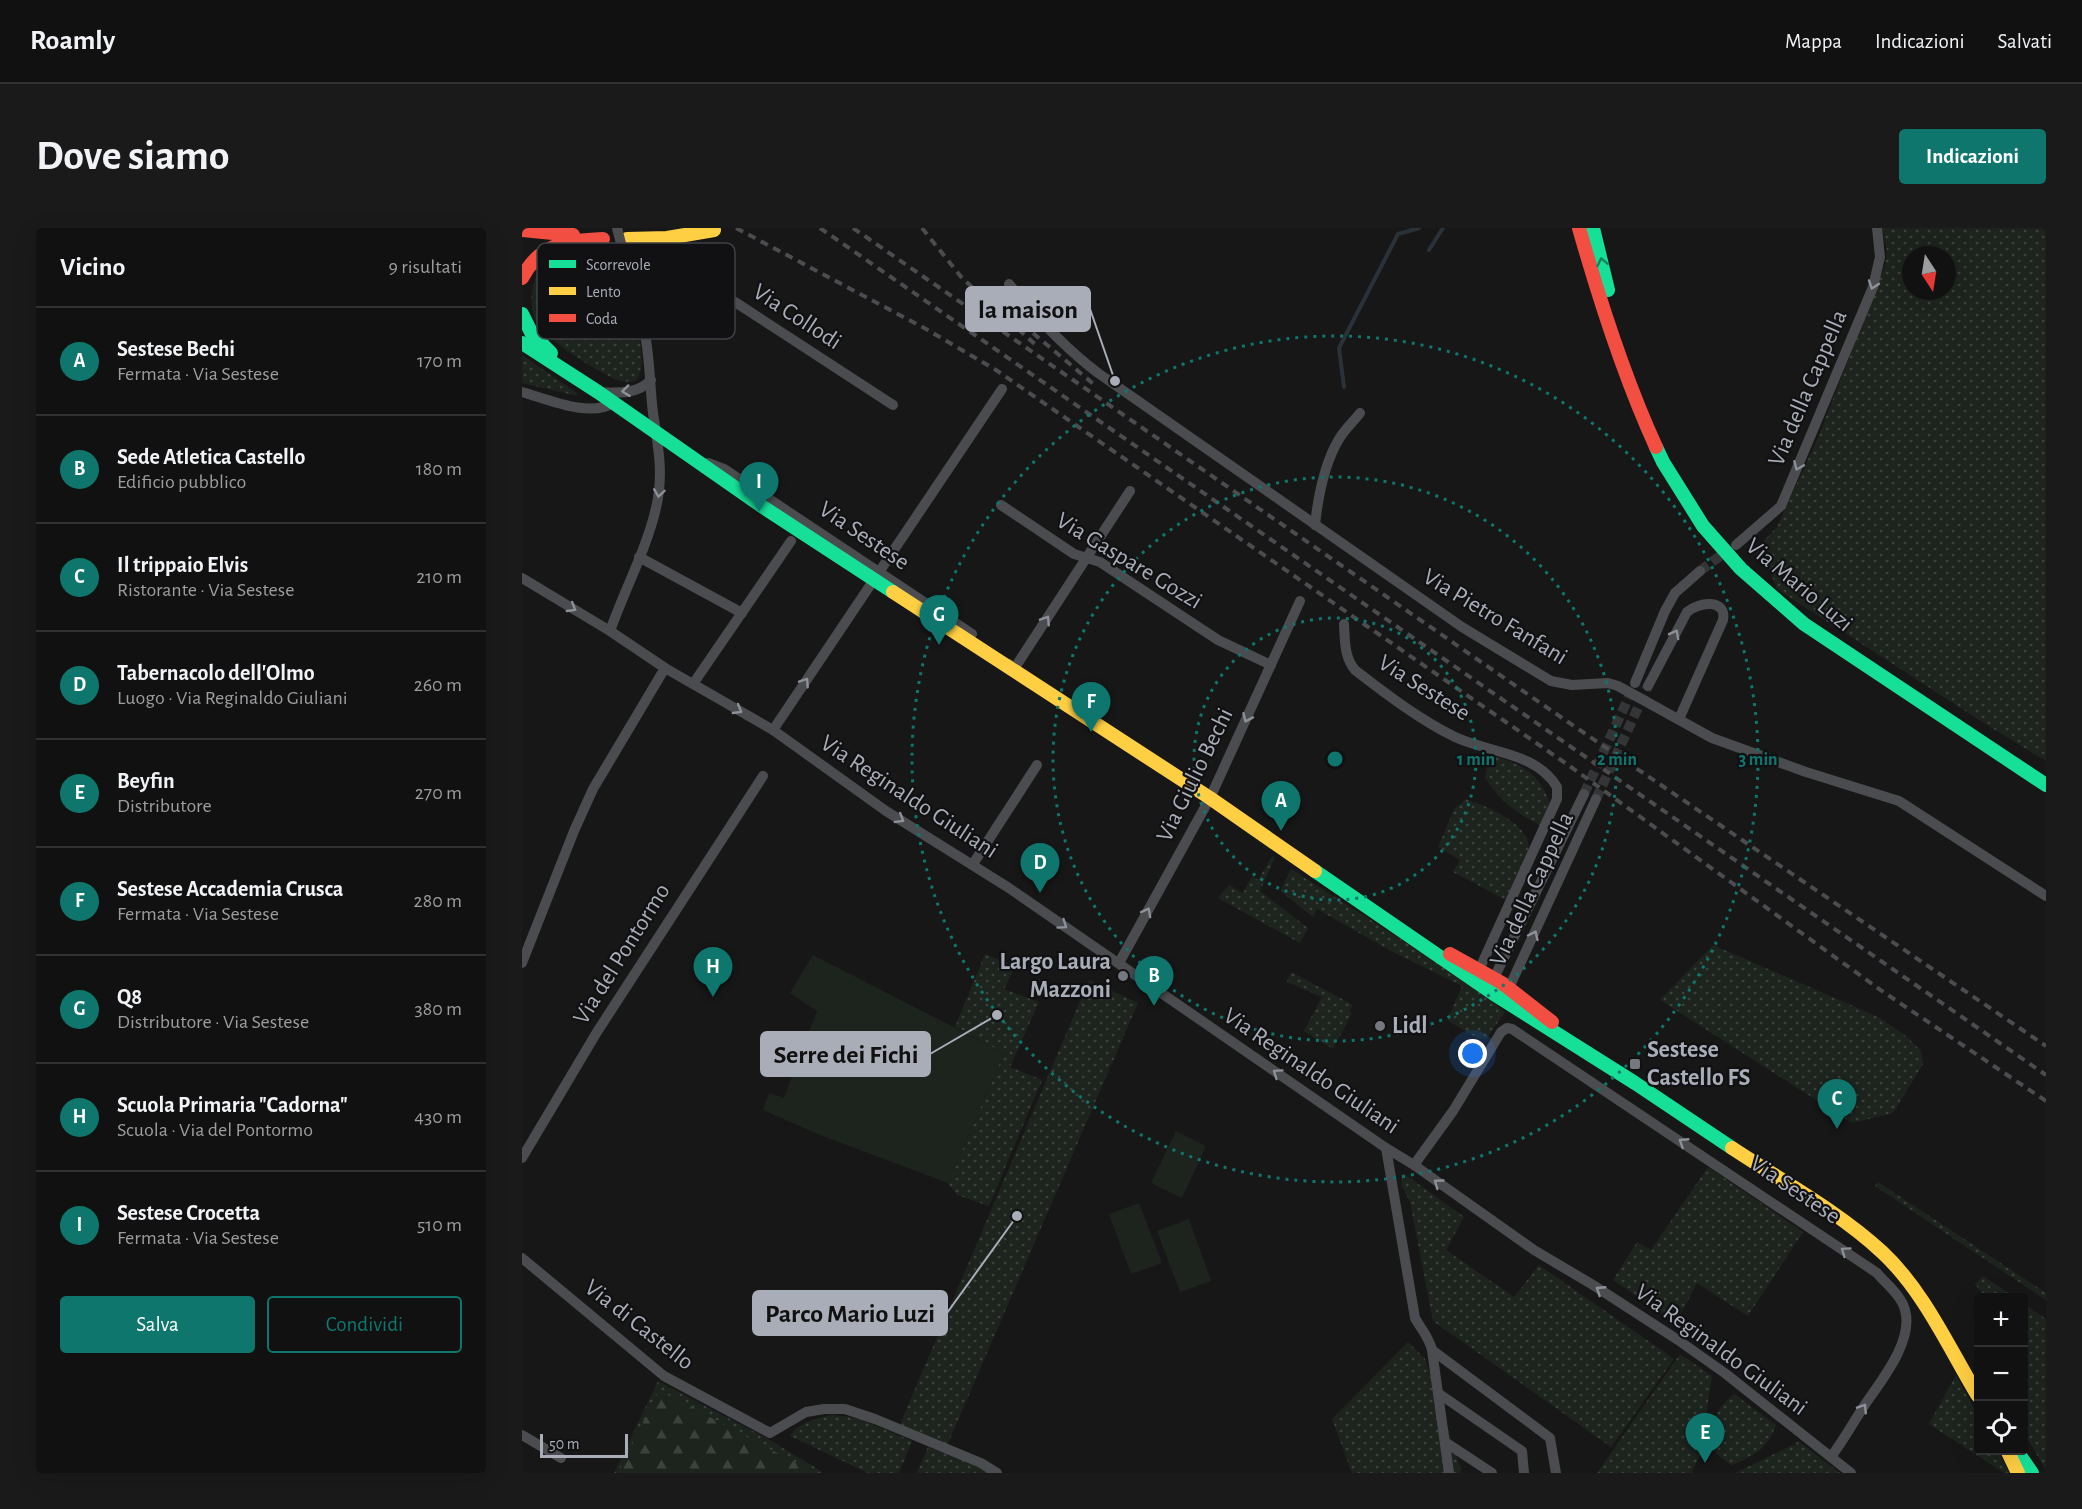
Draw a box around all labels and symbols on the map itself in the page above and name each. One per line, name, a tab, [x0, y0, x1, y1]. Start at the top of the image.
legend	[537, 243, 735, 339]
north arrow	[1902, 246, 1956, 300]
text: Scorrevole	[586, 257, 651, 273]
one-way arrow	[1596, 257, 1609, 267]
street label: Via Collodi	[749, 280, 845, 354]
one-way arrow	[1868, 280, 1881, 290]
text: Lento	[586, 284, 621, 300]
callout: la maison	[966, 287, 1090, 331]
text: la maison	[978, 297, 1078, 323]
street label: Via della Cappella	[1764, 307, 1852, 469]
text: Coda	[586, 311, 618, 327]
one-way arrow	[621, 385, 631, 397]
one-way arrow	[1794, 459, 1806, 470]
pin: I	[740, 462, 778, 512]
one-way arrow	[653, 488, 665, 498]
street label: Via Sestese	[814, 497, 914, 575]
street label: Via Gaspare Gozzi	[1052, 508, 1206, 614]
street label: Via Mario Luzi	[1741, 534, 1857, 636]
street label: Via Pietro Fanfani	[1419, 565, 1571, 669]
pin: G	[920, 596, 958, 645]
one-way arrow	[566, 601, 576, 613]
one-way arrow	[1039, 616, 1050, 627]
one-way arrow	[1668, 630, 1679, 640]
street label: Via Sestese	[1374, 650, 1474, 726]
one-way arrow	[798, 677, 809, 688]
pin: F	[1072, 682, 1110, 732]
one-way arrow	[732, 703, 742, 715]
street label: Via Giulio Bechi	[1152, 704, 1238, 846]
one-way arrow	[1242, 712, 1254, 723]
street label: Via Reginaldo Giuliani	[816, 731, 1002, 863]
centre of rings	[1325, 749, 1345, 769]
text: 1 min	[1457, 751, 1495, 769]
text: 2 min	[1597, 751, 1637, 769]
text: 3 min	[1738, 751, 1778, 769]
pin: A	[1262, 782, 1300, 831]
street label: Via della Cappella	[1486, 808, 1578, 970]
one-way arrow	[894, 811, 904, 823]
pin: D	[1020, 844, 1060, 893]
street label: Via del Pontormo	[569, 879, 675, 1029]
one-way arrow	[1140, 908, 1151, 918]
one-way arrow	[1057, 918, 1068, 929]
one-way arrow	[1527, 931, 1539, 942]
pin: H	[694, 948, 732, 997]
place label: Largo Laura Mazzoni	[1000, 950, 1111, 1002]
pin: B	[1134, 956, 1174, 1006]
marker: Largo Laura Mazzoni	[1116, 969, 1130, 983]
street label: Via Reginaldo Giuliani	[1219, 1003, 1403, 1139]
place label: Lidl	[1392, 1014, 1428, 1038]
marker: Lidl	[1373, 1019, 1387, 1033]
callout: Serre dei Fichi	[761, 1032, 930, 1076]
place label: Sestese Castello FS	[1647, 1038, 1750, 1090]
your location	[1458, 1039, 1487, 1068]
text: Serre dei Fichi	[774, 1042, 918, 1068]
marker: Sestese Castello FS	[1628, 1057, 1642, 1071]
one-way arrow	[1272, 1069, 1283, 1080]
pin: C	[1818, 1080, 1856, 1129]
one-way arrow	[1679, 1138, 1690, 1149]
street label: Via Sestese	[1745, 1151, 1845, 1229]
one-way arrow	[1433, 1179, 1444, 1190]
one-way arrow	[1840, 1247, 1851, 1258]
street label: Via di Castello	[580, 1275, 698, 1375]
street label: Via Reginaldo Giuliani	[1631, 1280, 1811, 1420]
one-way arrow	[1596, 1286, 1607, 1297]
callout: Parco Mario Luzi	[753, 1291, 947, 1335]
text: Parco Mario Luzi	[765, 1301, 935, 1327]
one-way arrow	[1856, 1404, 1868, 1414]
pin: E	[1686, 1414, 1724, 1463]
scale bar	[540, 1431, 628, 1458]

